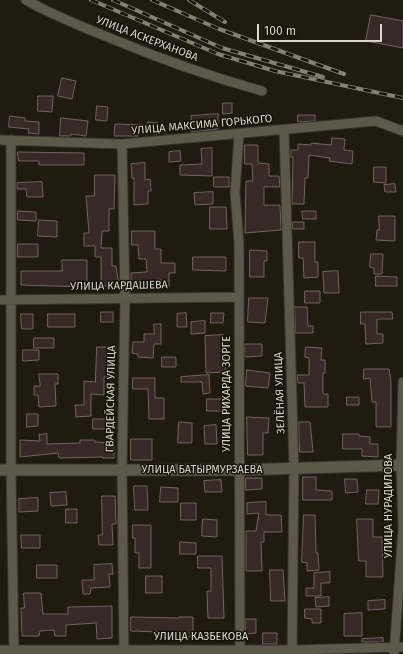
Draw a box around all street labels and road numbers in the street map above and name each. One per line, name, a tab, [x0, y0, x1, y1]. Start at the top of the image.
street label: УЛИЦА АСКЕРХАНОВА	[94, 13, 200, 65]
street label: УЛИЦА МАКСИМА ГОРЬКОГО	[131, 112, 273, 138]
street label: УЛИЦА КАРДАШЕВА	[70, 279, 168, 293]
street label: УЛИЦА РИХАРДА ЗОРГЕ	[220, 336, 234, 452]
street label: ГВАРДЕЙСКАЯ УЛИЦА	[103, 345, 119, 453]
street label: ЗЕЛЁНАЯ УЛИЦА	[272, 352, 288, 434]
street label: УЛИЦА НУРАДИЛОВА	[382, 454, 396, 558]
street label: УЛИЦА БАТЫРМУРЗАЕВА	[142, 463, 262, 477]
street label: УЛИЦА КАЗБЕКОВА	[154, 630, 248, 644]

